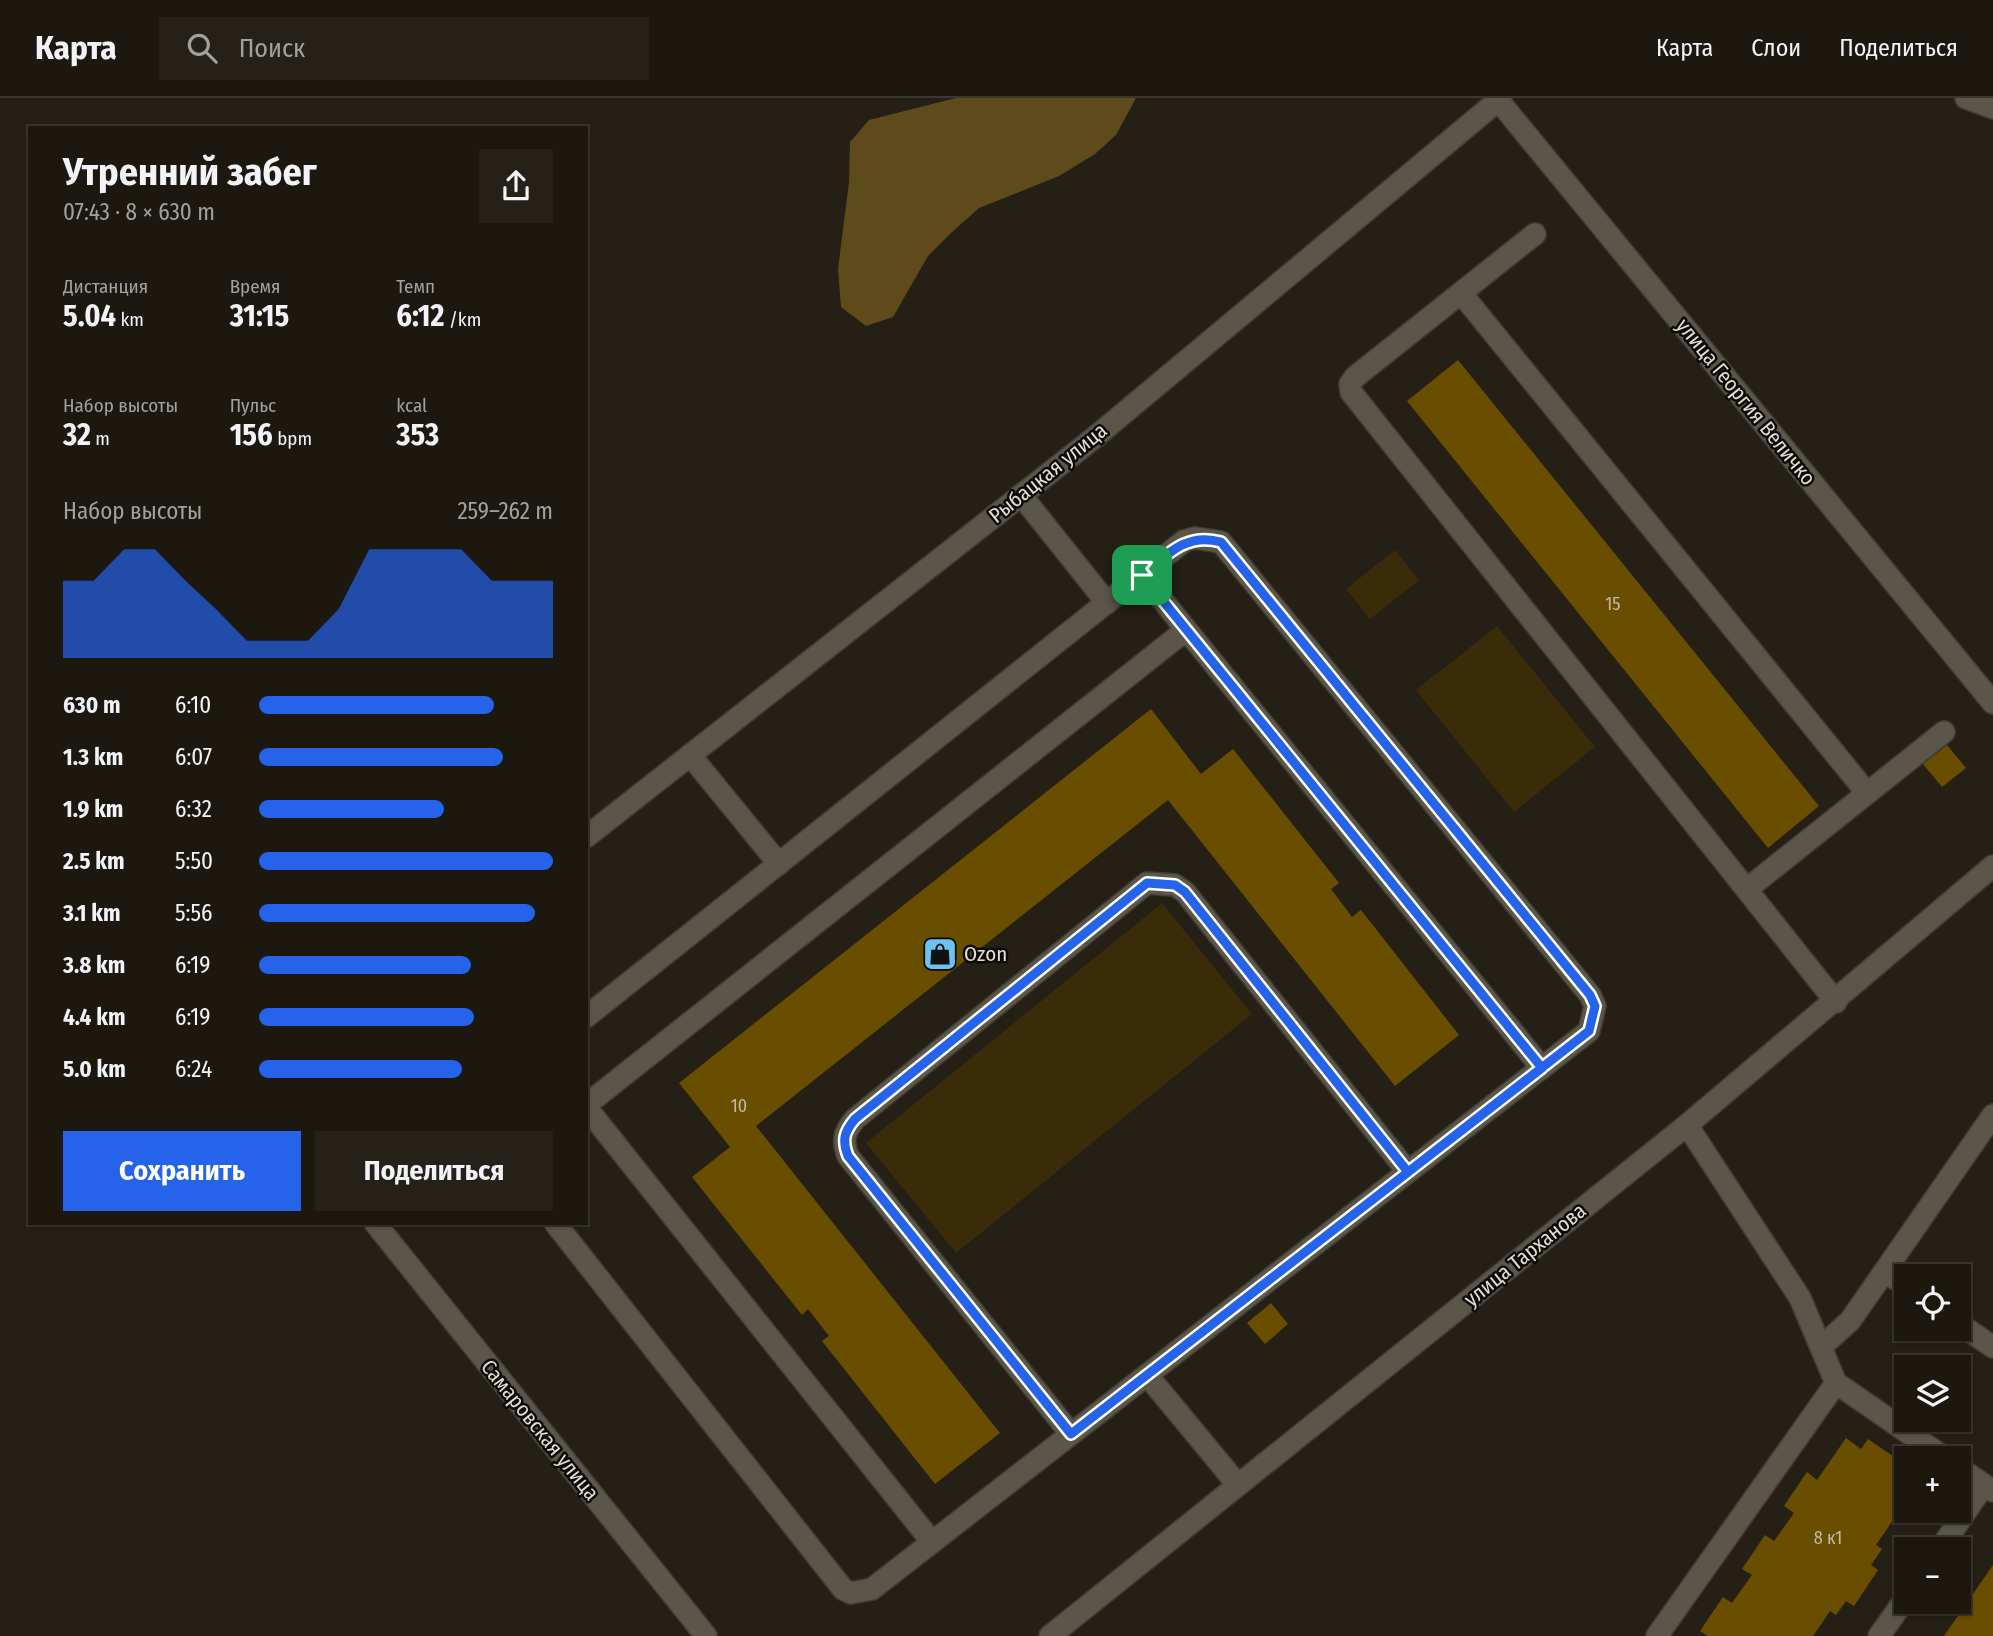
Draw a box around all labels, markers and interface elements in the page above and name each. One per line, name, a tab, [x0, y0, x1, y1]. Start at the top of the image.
search box	[159, 17, 649, 80]
text: Карта	[35, 28, 117, 68]
icon: search	[183, 29, 221, 67]
text: Поиск	[239, 33, 305, 64]
text: Карта	[1656, 34, 1713, 62]
text: Слои	[1751, 34, 1801, 62]
text: Поделиться	[1839, 34, 1958, 62]
text: Утренний забег	[63, 149, 317, 195]
button: share	[479, 149, 553, 223]
text: 07:43 · 8 × 630 m	[63, 198, 215, 226]
text: Дистанция	[63, 275, 148, 298]
text: Время	[230, 275, 281, 298]
text: Темп	[396, 275, 435, 298]
text: 5.04	[63, 298, 116, 334]
text: 31:15	[230, 298, 289, 334]
text: 6:12	[396, 298, 444, 334]
text: km	[116, 308, 144, 331]
text: /km	[444, 308, 481, 331]
street label: улица Георгия Величко	[1671, 313, 1821, 491]
text: Набор высоты	[63, 394, 178, 417]
text: Пульс	[230, 394, 276, 417]
text: kcal	[396, 394, 427, 417]
text: 32	[63, 417, 91, 453]
text: 156	[230, 417, 273, 453]
text: 353	[396, 417, 439, 453]
street label: Рыбацкая улица	[984, 417, 1112, 529]
text: m	[91, 427, 110, 450]
text: bpm	[273, 427, 312, 450]
text: Набор высоты	[63, 497, 202, 525]
text: 259–262 m	[457, 497, 553, 525]
pin	[1112, 545, 1172, 605]
icon: arrive	[1123, 556, 1161, 594]
house number: 15	[1605, 593, 1621, 615]
text: 630 m	[63, 691, 121, 719]
text: 6:10	[175, 691, 211, 719]
text: 1.3 km	[63, 743, 123, 771]
text: 6:07	[175, 743, 212, 771]
text: 1.9 km	[63, 795, 123, 823]
text: 6:32	[175, 795, 212, 823]
text: 2.5 km	[63, 847, 124, 875]
text: 5:50	[175, 847, 213, 875]
text: 3.1 km	[63, 899, 121, 927]
text: 5:56	[175, 899, 213, 927]
shop icon: Ozon	[921, 935, 959, 973]
place label: Ozon	[964, 941, 1007, 967]
text: 3.8 km	[63, 951, 125, 979]
text: 6:19	[175, 951, 211, 979]
text: 4.4 km	[63, 1003, 125, 1031]
text: 6:19	[175, 1003, 211, 1031]
text: 5.0 km	[63, 1055, 126, 1083]
text: 6:24	[175, 1055, 212, 1083]
house number: 10	[731, 1095, 747, 1117]
button: Сохранить	[63, 1131, 301, 1211]
button: Поделиться	[315, 1131, 553, 1211]
street label: улица Тарханова	[1459, 1198, 1591, 1312]
map controls	[1894, 1264, 1971, 1614]
button: locate	[1894, 1264, 1971, 1341]
street label: Самаровская улица	[475, 1354, 605, 1506]
button: layers	[1894, 1355, 1971, 1432]
button: +	[1894, 1446, 1971, 1523]
house number: 8 к1	[1814, 1527, 1842, 1549]
button: −	[1894, 1537, 1971, 1614]

